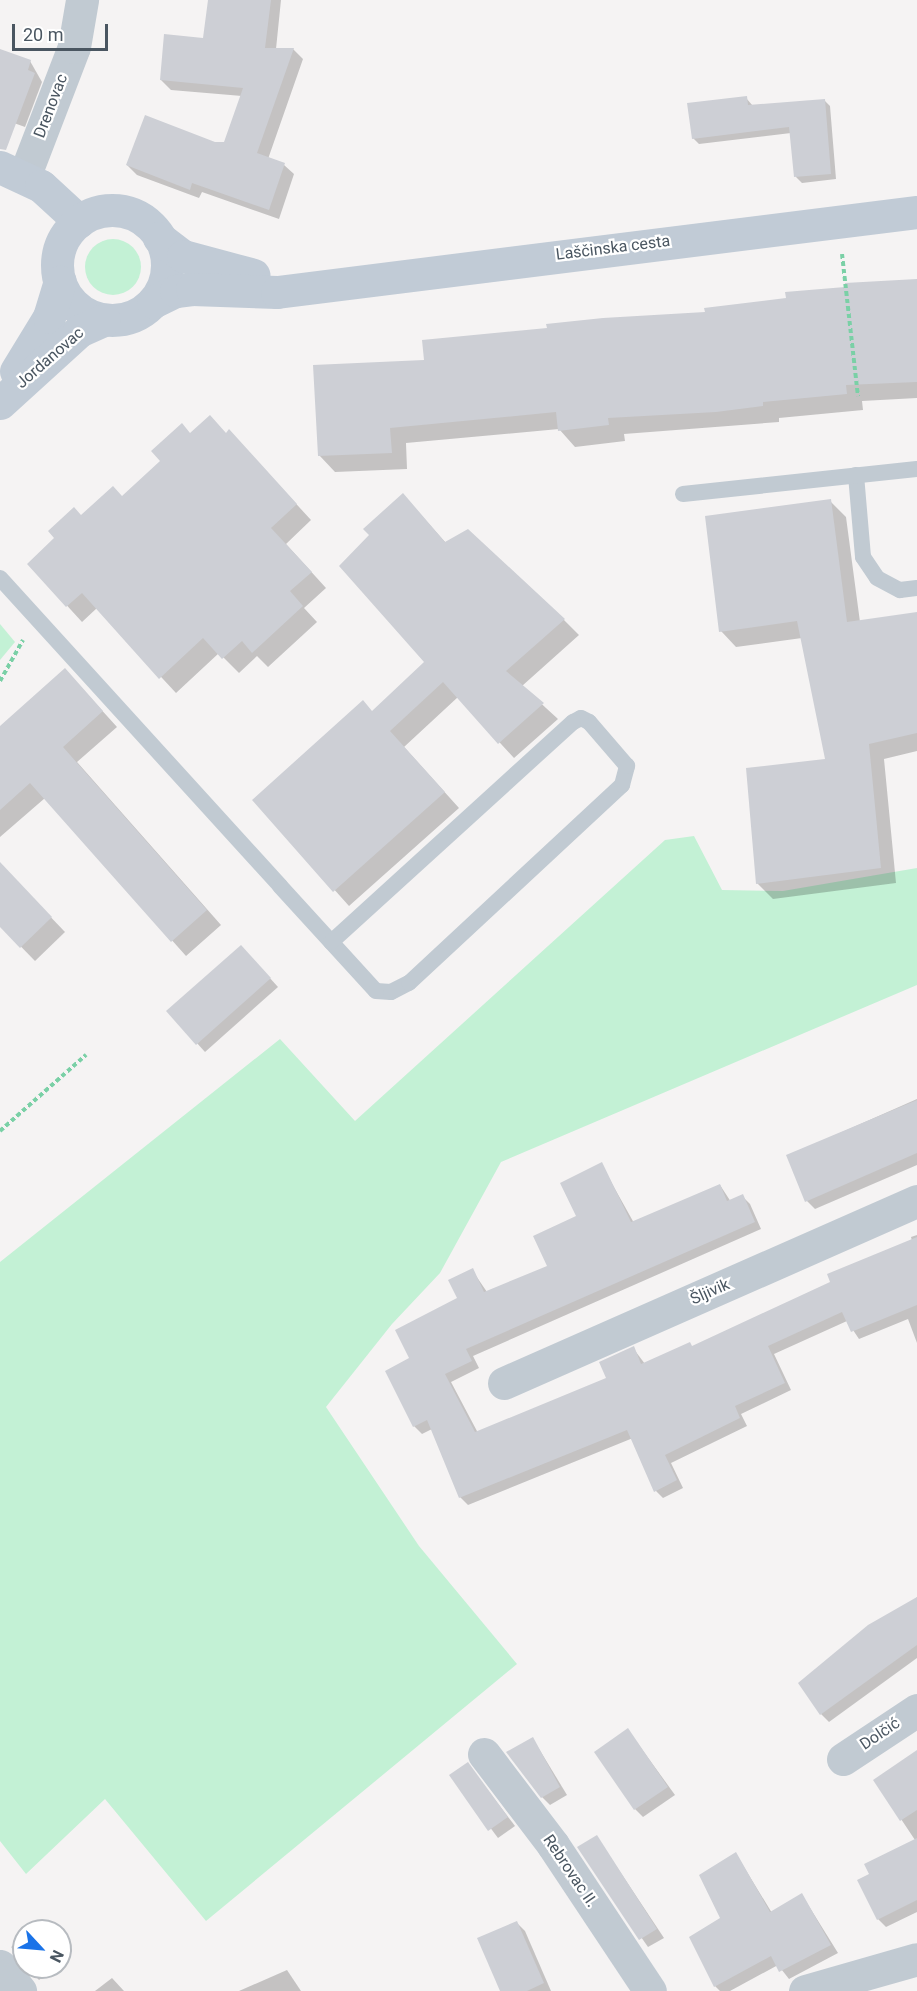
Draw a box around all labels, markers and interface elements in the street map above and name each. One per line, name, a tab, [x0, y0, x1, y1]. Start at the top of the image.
scale bar	[15, 12, 111, 50]
text: 20 m	[23, 24, 63, 45]
street label: Drenovac	[30, 71, 72, 141]
street label: Laščinska cesta	[555, 231, 671, 265]
street label: Jordanovac	[12, 323, 88, 393]
street label: Šljivik	[687, 1275, 733, 1309]
street label: Dolčić	[856, 1714, 904, 1754]
street label: Rebrovac II.	[539, 1831, 601, 1911]
north arrow	[12, 1919, 72, 1979]
text: N	[46, 1947, 68, 1965]

